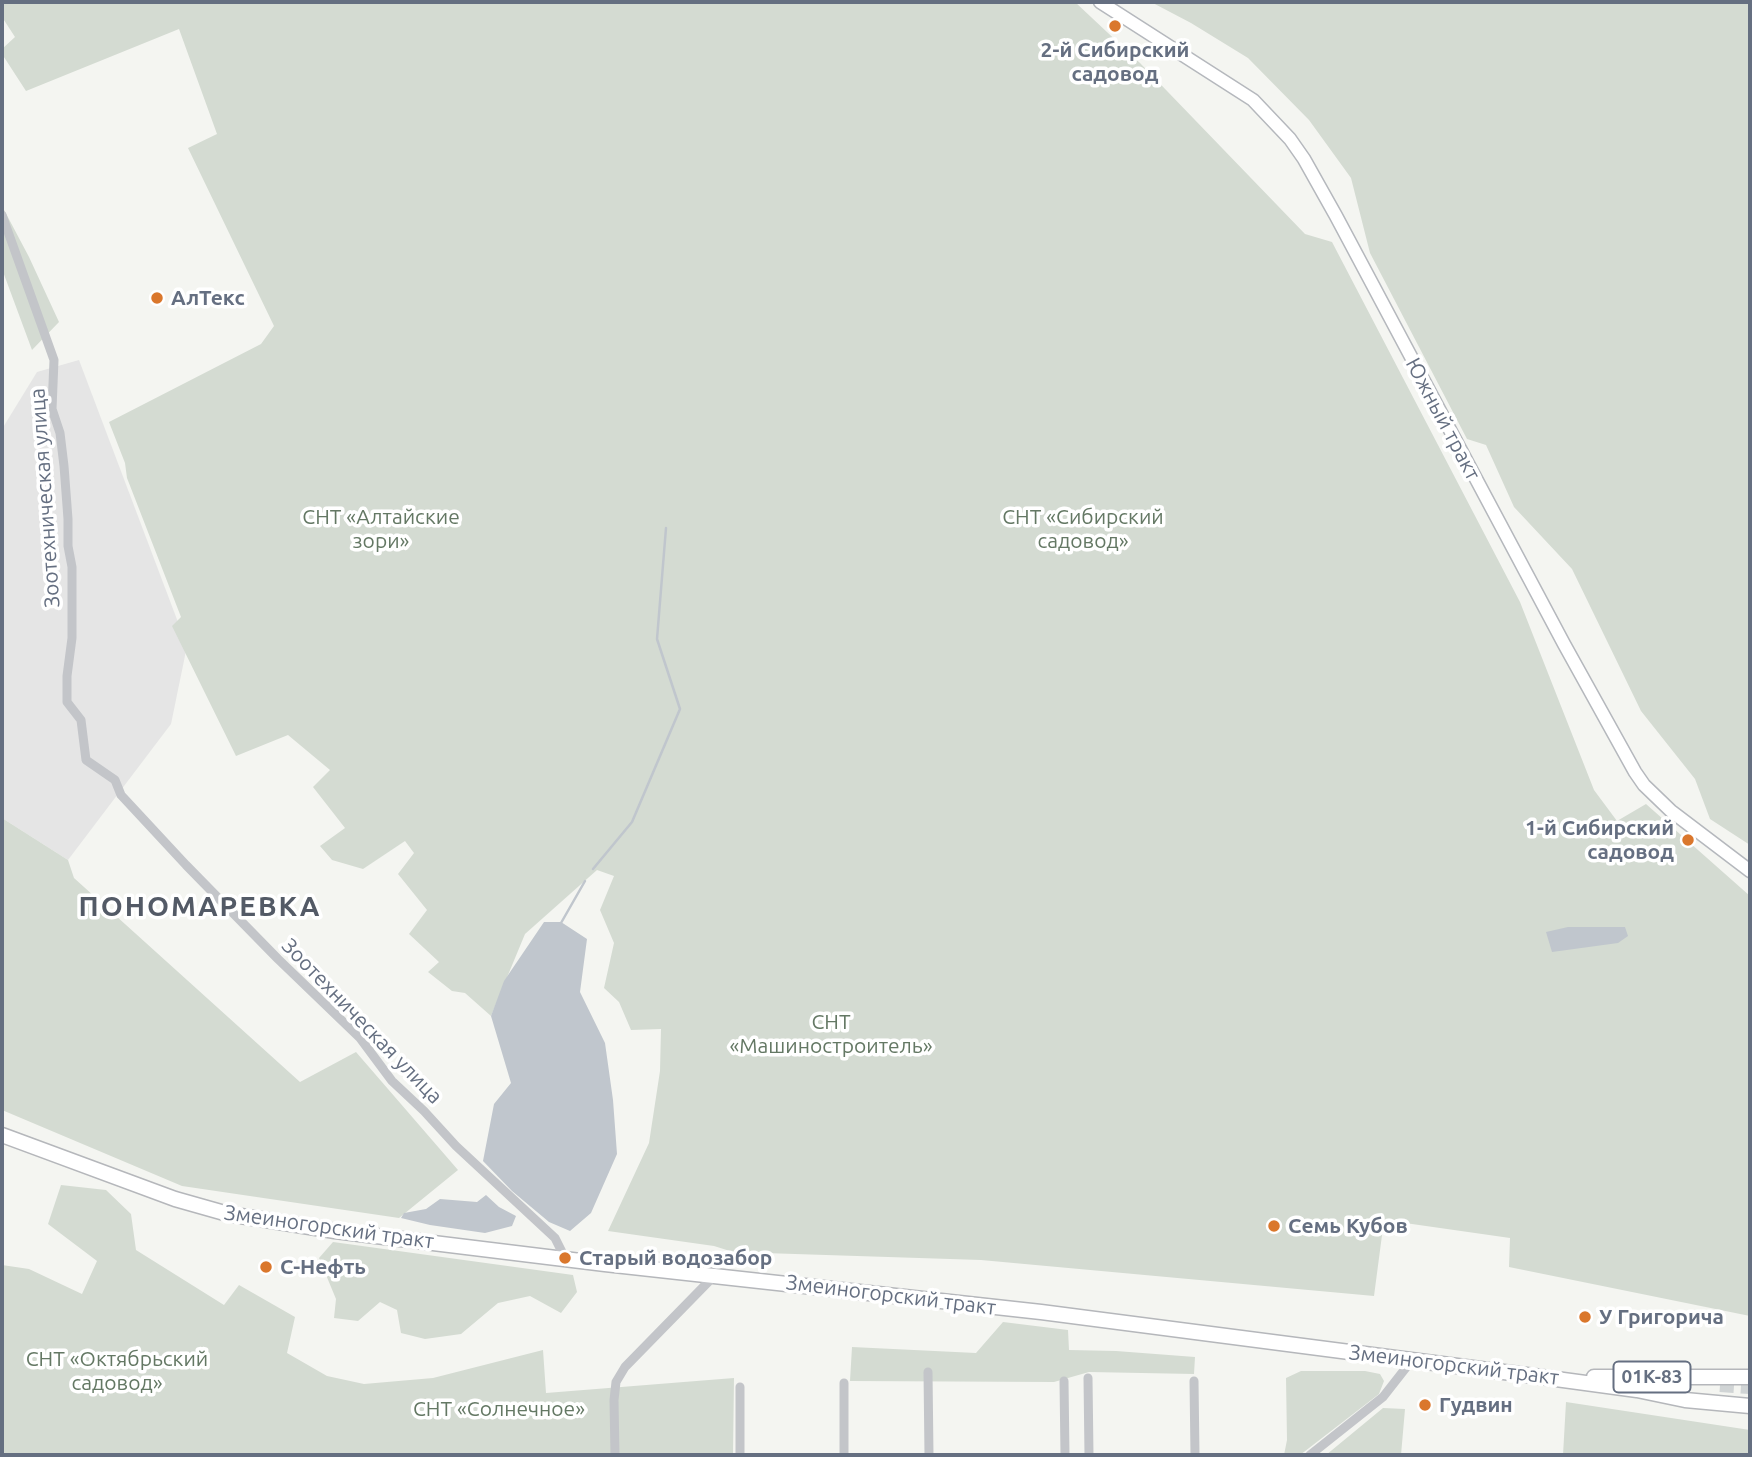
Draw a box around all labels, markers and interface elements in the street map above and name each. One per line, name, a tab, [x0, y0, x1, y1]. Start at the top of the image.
marker: 2-й Сибирский садовод	[1107, 18, 1123, 34]
place label: 2-й Сибирский садовод	[1041, 37, 1189, 87]
place label: АлТекс	[171, 285, 245, 311]
marker: АлТекс	[149, 290, 165, 306]
street label: Южный тракт	[1400, 354, 1486, 484]
street label: Зоотехническая улица	[25, 387, 65, 609]
park label: СНТ «Алтайские зори»	[302, 504, 460, 554]
park label: СНТ «Сибирский садовод»	[1002, 504, 1164, 554]
place label: 1-й Сибирский садовод	[1525, 815, 1674, 865]
marker: 1-й Сибирский садовод	[1680, 832, 1696, 848]
district label: ПОНОМАРЕВКА	[80, 890, 320, 924]
street label: Зоотехническая улица	[277, 933, 447, 1109]
park label: СНТ «Машиностроитель»	[729, 1009, 933, 1059]
street label: Змеиногорский тракт	[223, 1200, 435, 1254]
place label: Семь Кубов	[1288, 1213, 1408, 1239]
marker: Семь Кубов	[1266, 1218, 1282, 1234]
place label: Старый водозабор	[579, 1245, 772, 1271]
marker: Старый водозабор	[557, 1250, 573, 1266]
place label: С-Нефть	[280, 1254, 366, 1280]
marker: С-Нефть	[258, 1259, 274, 1275]
street label: Змеиногорский тракт	[785, 1270, 997, 1320]
place label: У Григорича	[1599, 1304, 1724, 1330]
marker: У Григорича	[1577, 1309, 1593, 1325]
street label: Змеиногорский тракт	[1348, 1340, 1560, 1390]
park label: СНТ «Октябрьский садовод»	[26, 1346, 208, 1396]
road number: 01К-83	[1614, 1362, 1690, 1392]
place label: Гудвин	[1439, 1392, 1513, 1418]
park label: СНТ «Солнечное»	[413, 1396, 585, 1422]
marker: Гудвин	[1417, 1397, 1433, 1413]

